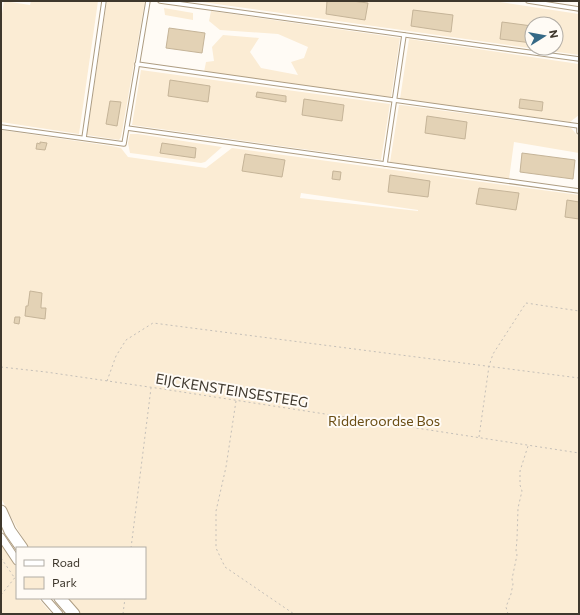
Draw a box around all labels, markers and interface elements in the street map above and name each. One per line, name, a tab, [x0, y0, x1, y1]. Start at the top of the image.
north arrow	[524, 16, 564, 56]
text: N	[547, 29, 561, 39]
street label: EIJCKENSTEINSESTEEG	[154, 370, 310, 410]
park label: Ridderoordse Bos	[328, 412, 440, 429]
legend	[16, 547, 146, 599]
text: Road	[52, 555, 80, 569]
text: Park	[52, 575, 78, 589]

